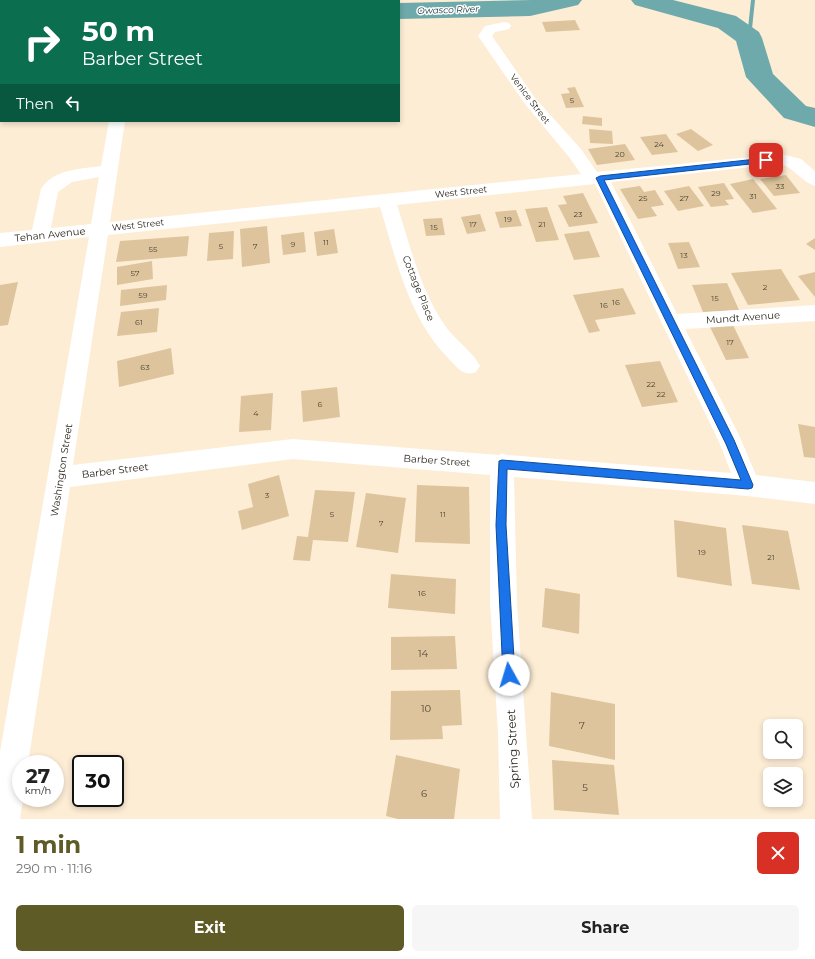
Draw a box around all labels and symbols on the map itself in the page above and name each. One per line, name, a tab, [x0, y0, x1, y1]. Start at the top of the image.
water label: Owasco River	[417, 3, 479, 16]
street label: Venice Street	[508, 72, 553, 126]
house number: 5	[570, 95, 575, 105]
house number: 24	[654, 139, 665, 149]
pin	[749, 143, 783, 177]
house number: 20	[615, 149, 625, 159]
house number: 33	[776, 181, 785, 191]
street label: West Street	[434, 183, 488, 200]
house number: 29	[711, 188, 721, 198]
house number: 31	[749, 191, 757, 201]
house number: 25	[638, 193, 648, 203]
house number: 27	[679, 193, 689, 203]
house number: 23	[573, 209, 583, 219]
house number: 19	[504, 214, 512, 224]
street label: West Street	[111, 216, 165, 233]
house number: 17	[469, 219, 477, 229]
house number: 21	[538, 219, 546, 229]
house number: 15	[430, 222, 438, 232]
street label: Tehan Avenue	[14, 224, 86, 245]
house number: 11	[323, 237, 329, 247]
house number: 9	[291, 239, 296, 249]
house number: 5	[219, 241, 224, 251]
house number: 7	[253, 241, 258, 251]
house number: 55	[148, 244, 158, 254]
house number: 13	[680, 250, 688, 260]
street label: Cottage Place	[399, 253, 438, 323]
house number: 57	[130, 268, 140, 278]
house number: 2	[763, 282, 768, 292]
house number: 59	[138, 290, 148, 300]
house number: 15	[711, 293, 719, 303]
house number: 16	[612, 297, 620, 307]
house number: 16	[600, 300, 608, 310]
street label: Mundt Avenue	[706, 308, 780, 327]
house number: 61	[135, 317, 143, 327]
house number: 17	[726, 337, 734, 347]
house number: 63	[140, 362, 150, 372]
house number: 22	[646, 379, 656, 389]
house number: 22	[656, 389, 666, 399]
house number: 6	[318, 399, 323, 409]
house number: 4	[253, 408, 259, 418]
street label: Washington Street	[48, 423, 75, 518]
street label: Barber Street	[403, 452, 471, 469]
street label: Barber Street	[81, 460, 149, 481]
house number: 3	[265, 490, 270, 500]
house number: 5	[330, 509, 335, 519]
house number: 11	[440, 509, 446, 519]
house number: 7	[379, 518, 384, 528]
house number: 19	[698, 547, 706, 557]
house number: 21	[767, 552, 775, 562]
house number: 16	[418, 588, 426, 598]
house number: 14	[418, 647, 428, 660]
position arrow	[488, 654, 530, 696]
house number: 10	[421, 702, 431, 715]
street label: Spring Street	[503, 709, 522, 789]
house number: 7	[579, 719, 585, 732]
speed limit sign: 30	[72, 755, 124, 807]
house number: 5	[582, 781, 588, 794]
house number: 6	[421, 787, 427, 800]

